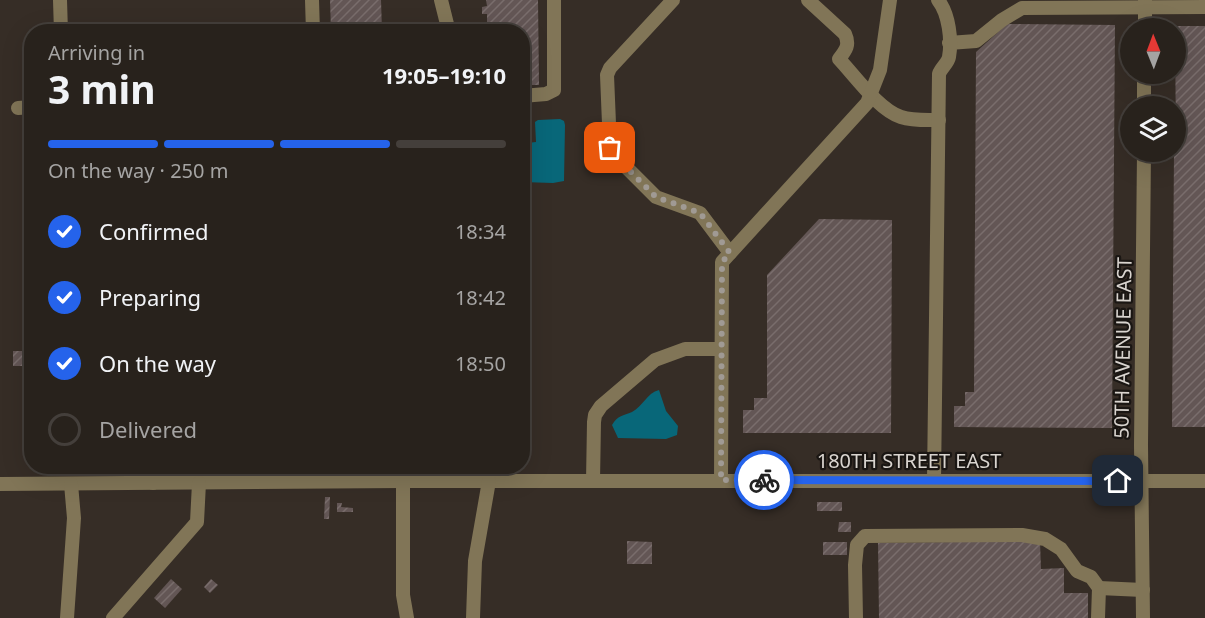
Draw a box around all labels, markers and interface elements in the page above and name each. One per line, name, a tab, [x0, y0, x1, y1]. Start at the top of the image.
north arrow	[1120, 18, 1186, 84]
map controls	[1120, 18, 1186, 162]
text: Arriving in	[48, 39, 145, 66]
text: 19:05–19:10	[382, 60, 506, 90]
text: 3 min	[48, 62, 155, 115]
button: layers	[1120, 96, 1186, 162]
pin	[584, 122, 635, 173]
icon: bag	[593, 131, 626, 164]
text: On the way · 250 m	[48, 157, 228, 184]
icon: check	[48, 215, 81, 248]
text: Confirmed	[99, 216, 209, 246]
text: 18:34	[455, 218, 506, 245]
street label: 50TH AVENUE EAST	[1107, 257, 1138, 439]
icon: check	[48, 281, 81, 314]
text: Preparing	[99, 282, 201, 312]
text: 18:42	[455, 284, 506, 311]
icon: check	[48, 347, 81, 380]
text: On the way	[99, 348, 216, 378]
text: 18:50	[455, 350, 506, 377]
text: Delivered	[99, 414, 197, 444]
street label: 180TH STREET EAST	[817, 447, 1001, 474]
courier	[734, 450, 794, 510]
pin	[1092, 455, 1143, 506]
icon: bike	[748, 464, 781, 497]
icon: home	[1101, 464, 1134, 497]

